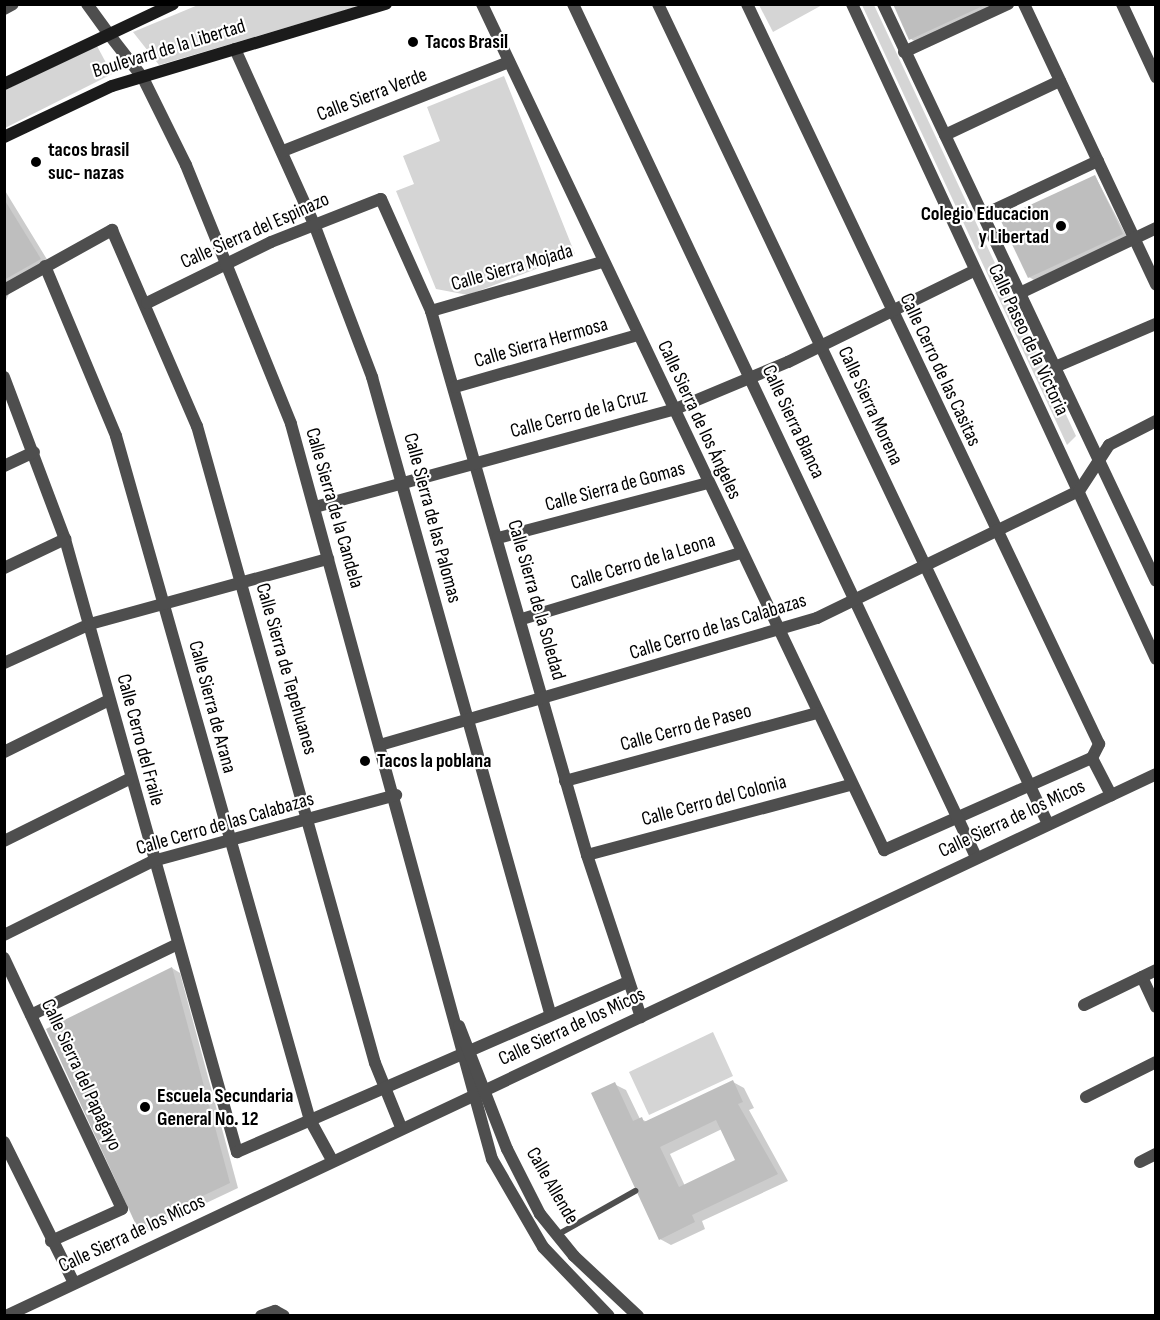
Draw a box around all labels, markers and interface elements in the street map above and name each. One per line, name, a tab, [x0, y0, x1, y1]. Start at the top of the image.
street label: Boulevard de la Libertad	[90, 14, 248, 84]
place label: Tacos Brasil	[425, 30, 508, 54]
marker: Tacos Brasil	[406, 35, 420, 49]
street label: Calle Sierra Verde	[313, 63, 431, 127]
place label: tacos brasil suc- nazas	[48, 138, 129, 185]
marker: tacos brasil suc- nazas	[29, 155, 43, 169]
street label: Calle Sierra del Espinazo	[177, 187, 333, 275]
place label: Colegio Educacion y Libertad	[921, 202, 1049, 249]
marker: Colegio Educacion y Libertad	[1054, 219, 1068, 233]
street label: Calle Sierra Mojada	[448, 239, 576, 297]
street label: Calle Paseo de la Victoria	[982, 260, 1074, 420]
street label: Calle Cerro de las Casitas	[894, 290, 986, 450]
street label: Calle Sierra Hermosa	[471, 312, 611, 374]
street label: Calle Sierra de los Ángeles	[652, 337, 746, 503]
street label: Calle Sierra Morena	[832, 343, 908, 469]
street label: Calle Sierra Blanca	[756, 361, 830, 483]
street label: Calle Cerro de la Cruz	[508, 384, 650, 444]
street label: Calle Sierra de la Candela	[300, 425, 368, 591]
street label: Calle Sierra de las Palomas	[398, 430, 466, 606]
street label: Calle Sierra de Gomas	[543, 457, 687, 517]
street label: Calle Sierra de la Soledad	[502, 517, 570, 683]
street label: Calle Cerro de la Leona	[568, 529, 718, 595]
street label: Calle Sierra de Tepehuanes	[250, 581, 322, 757]
street label: Calle Cerro de las Calabazas	[627, 589, 809, 665]
street label: Calle Sierra de Arana	[183, 638, 241, 776]
street label: Calle Cerro del Fraile	[111, 672, 169, 808]
street label: Calle Cerro de Paseo	[618, 699, 754, 757]
place label: Tacos la poblana	[377, 749, 491, 773]
marker: Tacos la poblana	[358, 754, 372, 768]
street label: Calle Cerro del Colonia	[639, 770, 789, 832]
street label: Calle Sierra de los Micos	[935, 775, 1089, 863]
street label: Calle Cerro de las Calabazas	[133, 787, 317, 861]
street label: Calle Sierra de los Micos	[495, 983, 649, 1071]
street label: Calle Sierra del Papagayo	[35, 995, 127, 1155]
place label: Escuela Secundaria General No. 12	[157, 1084, 293, 1131]
marker: Escuela Secundaria General No. 12	[138, 1100, 152, 1114]
street label: Calle Allende	[520, 1143, 584, 1229]
street label: Calle Sierra de los Micos	[55, 1190, 209, 1278]

